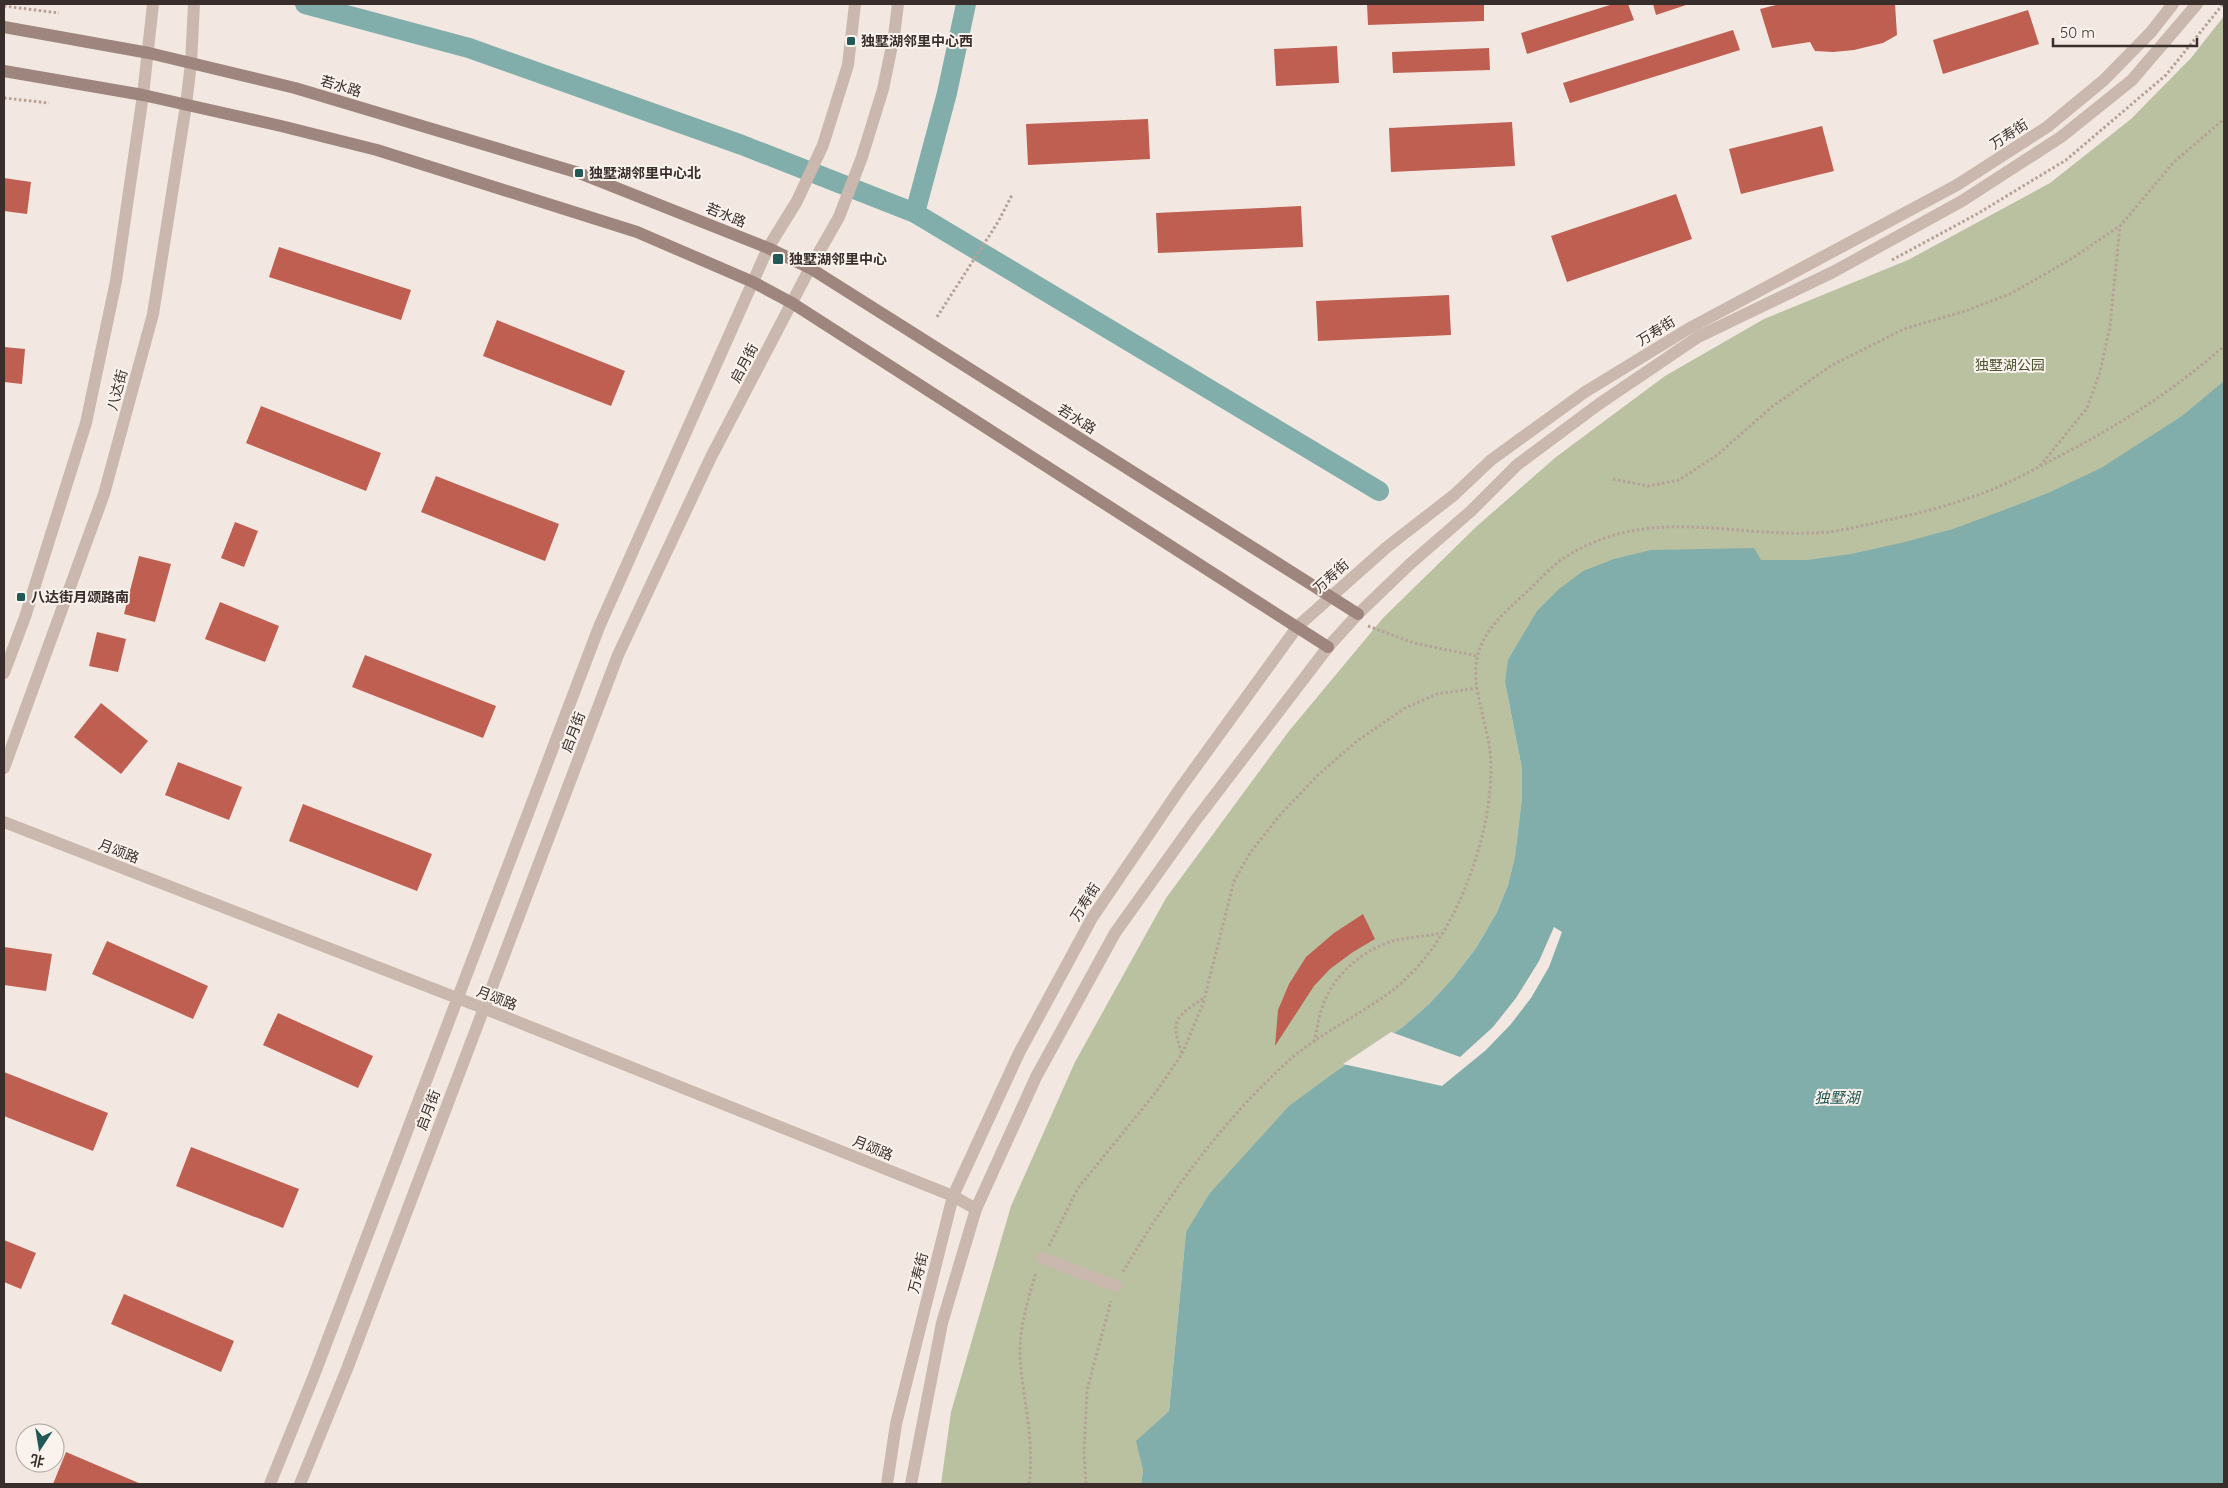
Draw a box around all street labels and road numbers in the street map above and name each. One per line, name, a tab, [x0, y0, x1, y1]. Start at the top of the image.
street label: 若水路	[318, 71, 364, 101]
street label: 万寿街	[1986, 115, 2032, 153]
street label: 若水路	[703, 199, 749, 231]
street label: 万寿街	[1633, 312, 1679, 350]
street label: 启月街	[726, 340, 762, 386]
street label: 八达街	[103, 367, 131, 413]
street label: 若水路	[1054, 400, 1100, 438]
street label: 万寿街	[1309, 555, 1353, 597]
street label: 启月街	[557, 709, 589, 755]
street label: 月颂路	[96, 835, 142, 867]
street label: 万寿街	[1066, 879, 1104, 925]
street label: 月颂路	[474, 982, 520, 1014]
street label: 启月街	[412, 1087, 444, 1133]
street label: 月颂路	[850, 1132, 896, 1164]
street label: 万寿街	[904, 1250, 932, 1296]

